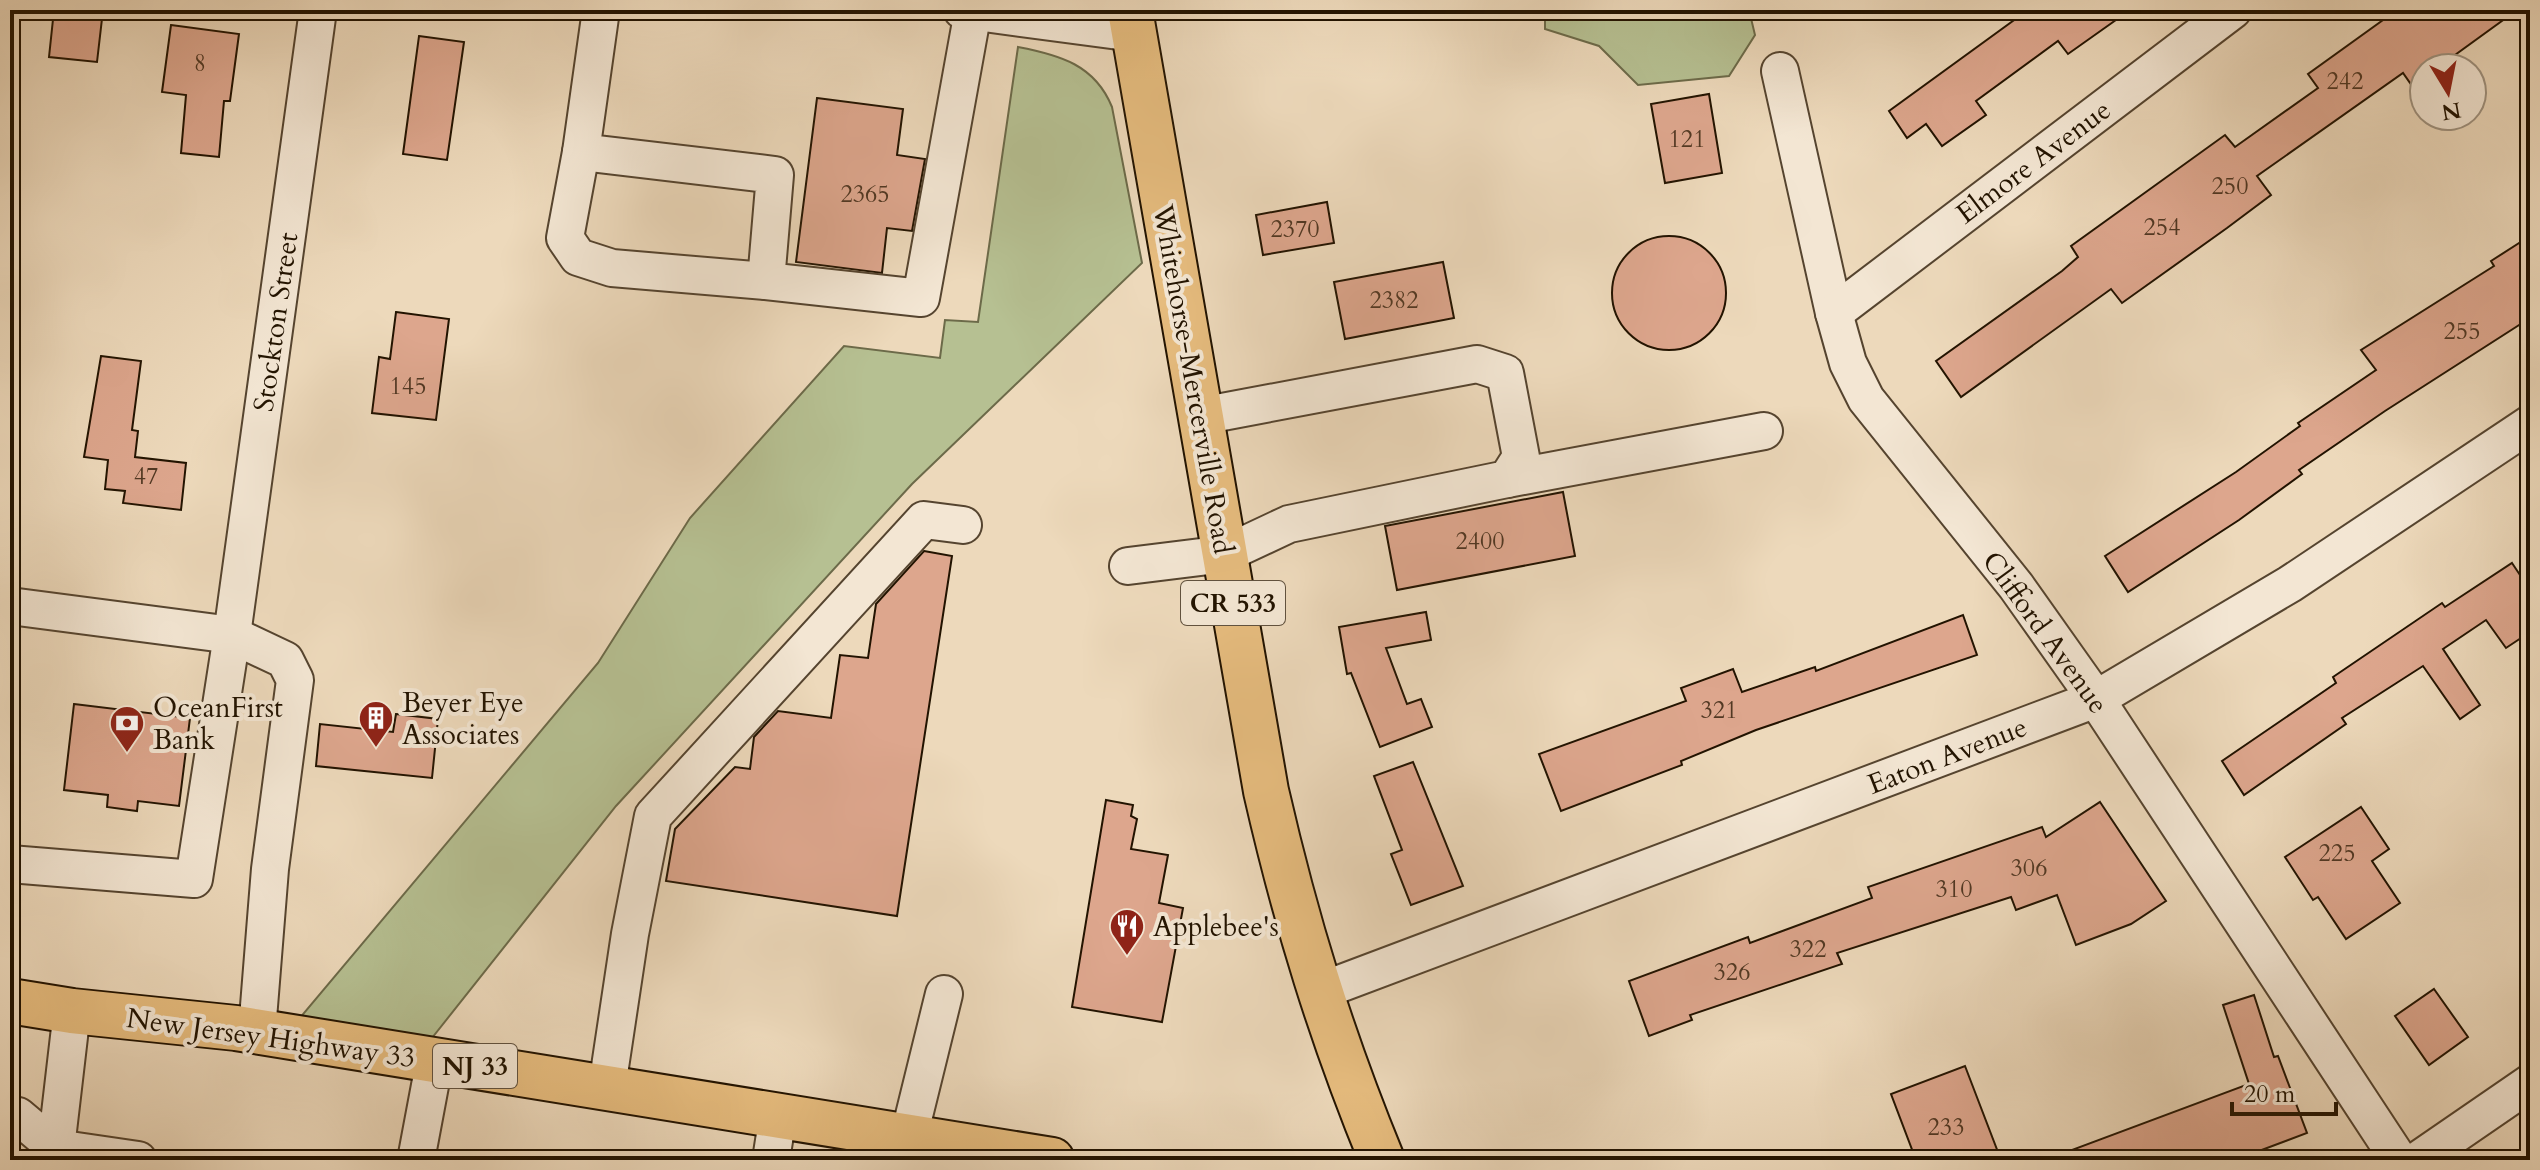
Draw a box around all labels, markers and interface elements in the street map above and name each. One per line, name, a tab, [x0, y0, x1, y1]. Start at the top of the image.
house number: 8	[194, 47, 206, 80]
north arrow	[2408, 52, 2488, 132]
house number: 242	[2327, 65, 2363, 98]
street label: Elmore Avenue	[1949, 91, 2119, 232]
text: N	[2439, 94, 2463, 127]
house number: 121	[1669, 123, 1705, 156]
house number: 250	[2212, 170, 2248, 203]
house number: 2365	[840, 178, 890, 211]
street label: Whitehorse-Mercerville Road	[1143, 201, 1242, 557]
house number: 254	[2144, 211, 2180, 244]
house number: 2370	[1270, 213, 1320, 246]
street label: Stockton Street	[245, 230, 307, 414]
house number: 2382	[1369, 284, 1419, 317]
house number: 255	[2444, 315, 2480, 348]
house number: 145	[390, 370, 426, 403]
house number: 47	[134, 460, 158, 493]
house number: 2400	[1455, 525, 1505, 558]
street label: Clifford Avenue	[1973, 544, 2117, 721]
road number: CR 533	[1181, 581, 1285, 625]
place label: Beyer Eye Associates	[402, 684, 524, 754]
place label: OceanFirst Bank	[153, 689, 283, 759]
house number: 321	[1701, 694, 1737, 727]
building icon: Beyer Eye Associates	[357, 699, 395, 749]
bank icon: OceanFirst Bank	[108, 704, 146, 754]
street label: Eaton Avenue	[1862, 708, 2032, 804]
house number: 225	[2319, 837, 2355, 870]
house number: 306	[2011, 852, 2047, 885]
house number: 310	[1936, 873, 1972, 906]
restaurant icon: Applebee's	[1108, 907, 1146, 957]
place label: Applebee's	[1153, 908, 1279, 946]
house number: 322	[1790, 933, 1826, 966]
house number: 326	[1714, 956, 1750, 989]
street label: New Jersey Highway 33	[124, 999, 418, 1077]
road number: NJ 33	[433, 1044, 517, 1088]
scale bar	[2232, 1066, 2336, 1116]
text: 20 m	[2244, 1078, 2296, 1111]
house number: 233	[1928, 1111, 1964, 1144]

